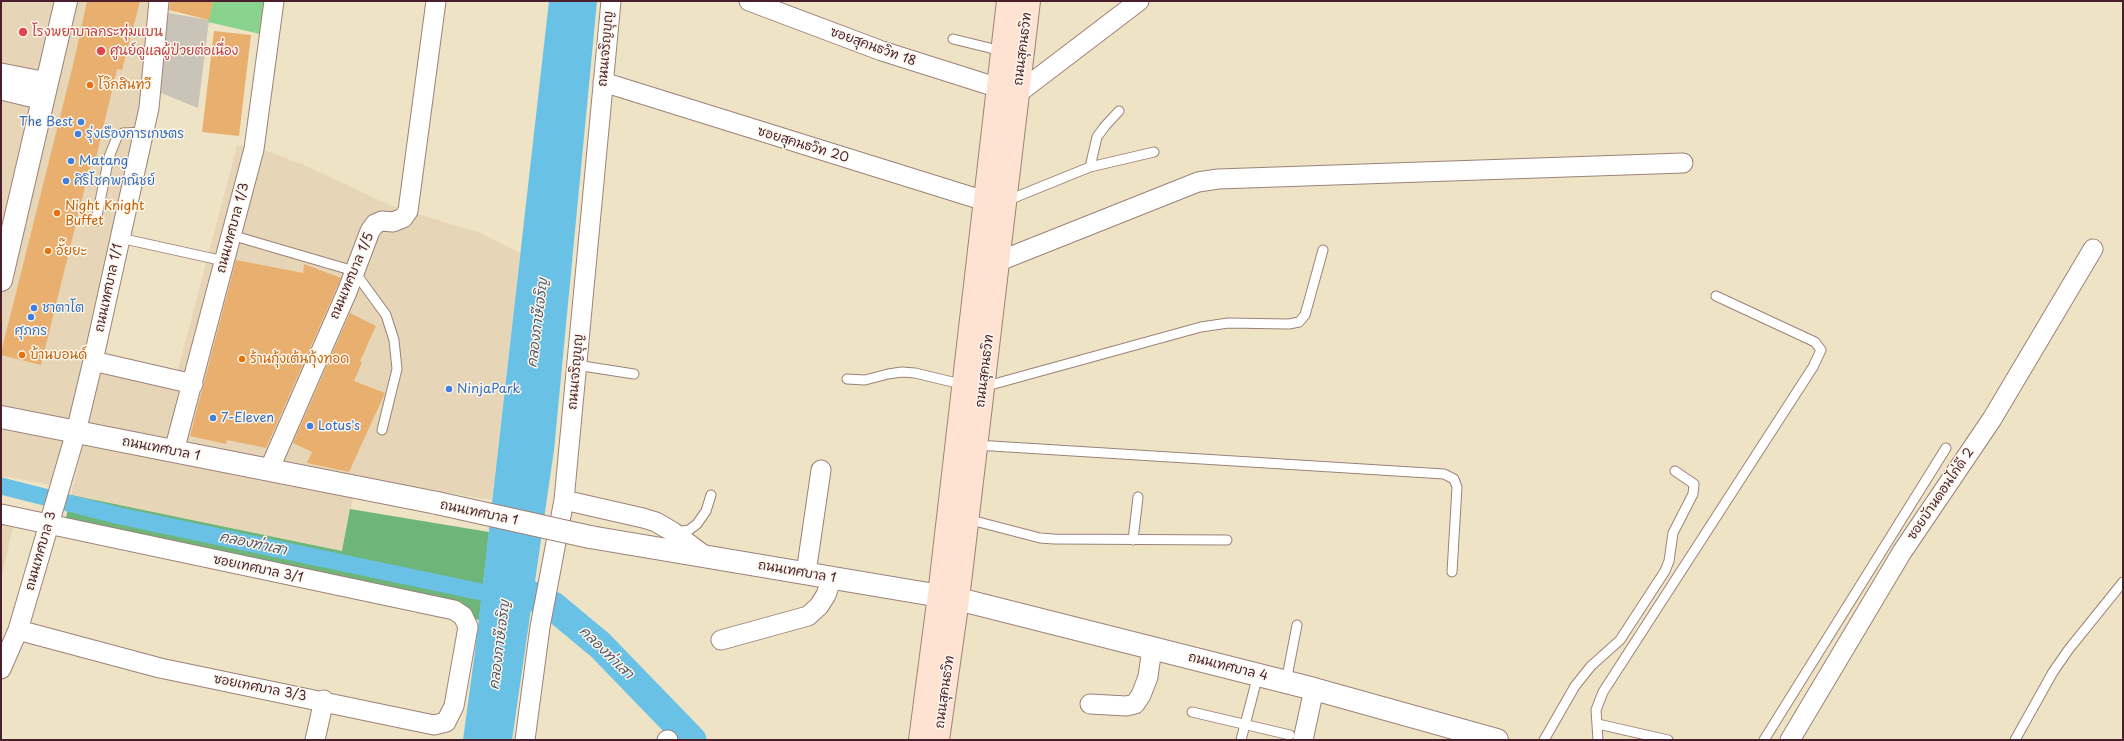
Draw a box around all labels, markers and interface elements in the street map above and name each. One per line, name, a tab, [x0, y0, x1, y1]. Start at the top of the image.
street label: ถนนเจริญบุญ	[595, 11, 617, 87]
street label: ถนนสุคนธวิท	[1011, 11, 1035, 87]
place label: โรงพยาบาลกระทุ่มแบน	[32, 24, 163, 40]
street label: ซอยสุคนธวิท 18	[828, 24, 918, 70]
marker: โรงพยาบาลกระทุ่มแบน	[17, 26, 29, 38]
place label: ศูนย์ดูแลผู้ป่วยต่อเนื่อง	[110, 43, 238, 59]
marker: ศูนย์ดูแลผู้ป่วยต่อเนื่อง	[95, 45, 107, 57]
place label: โจ๊กสินทวี	[98, 77, 151, 93]
marker: โจ๊กสินทวี	[85, 80, 95, 90]
place label: The Best	[19, 114, 73, 130]
marker: The Best	[76, 117, 86, 127]
street label: ซอยสุคนธวิท 20	[755, 124, 851, 166]
place label: รุ่งเรืองการเกษตร	[86, 126, 184, 142]
marker: รุ่งเรืองการเกษตร	[73, 129, 83, 139]
place label: Matang	[79, 153, 128, 169]
marker: Matang	[66, 156, 76, 166]
place label: ศิริโชคพาณิชย์	[74, 173, 155, 189]
marker: ศิริโชคพาณิชย์	[61, 176, 71, 186]
street label: ถนนเทศบาล 1/3	[213, 181, 253, 275]
place label: Night Knight Buffet	[65, 198, 144, 229]
marker: Night Knight Buffet	[52, 208, 62, 218]
street label: ถนนเทศบาล 1/5	[327, 230, 377, 322]
street label: ถนนเทศบาล 1/1	[92, 242, 126, 334]
place label: อั๊ยยะ	[56, 243, 87, 259]
marker: อั๊ยยะ	[43, 246, 53, 256]
water label: คลองภาษีเจริญ	[524, 277, 552, 369]
place label: ชาตาโต	[42, 300, 84, 316]
marker: ชาตาโต	[29, 303, 39, 313]
marker: ศุภกร	[26, 312, 36, 322]
place label: ศุภกร	[15, 323, 47, 339]
street label: ถนนสุคนธวิท	[973, 333, 997, 409]
street label: ถนนเจริญบุญ	[565, 334, 587, 410]
place label: บ้านบอนด์	[30, 347, 87, 363]
marker: บ้านบอนด์	[17, 350, 27, 360]
place label: ร้านกุ้งเต้นกุ้งทอด	[250, 351, 349, 367]
marker: ร้านกุ้งเต้นกุ้งทอด	[237, 354, 247, 364]
place label: NinjaPark	[457, 381, 521, 397]
marker: NinjaPark	[444, 384, 454, 394]
place label: 7-Eleven	[221, 410, 274, 426]
marker: 7-Eleven	[208, 413, 218, 423]
place label: Lotus's	[318, 418, 360, 434]
marker: Lotus's	[305, 421, 315, 431]
street label: ถนนเทศบาล 1	[121, 434, 201, 464]
street label: ซอยบัานดอนไก่ดี 2	[1904, 445, 1978, 543]
street label: ถนนเทศบาล 1	[439, 497, 519, 529]
street label: ถนนเทศบาล 3	[22, 510, 60, 592]
water label: คลองท่าเสา	[218, 529, 288, 559]
street label: ซอยเทศบาล 3/1	[212, 552, 304, 586]
street label: ถนนเทศบาล 1	[757, 557, 837, 587]
water label: คลองภาษีเจริญ	[486, 599, 514, 691]
water label: คลองท่าเสา	[576, 623, 636, 683]
street label: ถนนเทศบาล 4	[1186, 650, 1270, 684]
street label: ถนนสุคนธวิท	[932, 654, 958, 730]
street label: ซอยเทศบาล 3/3	[212, 671, 308, 705]

